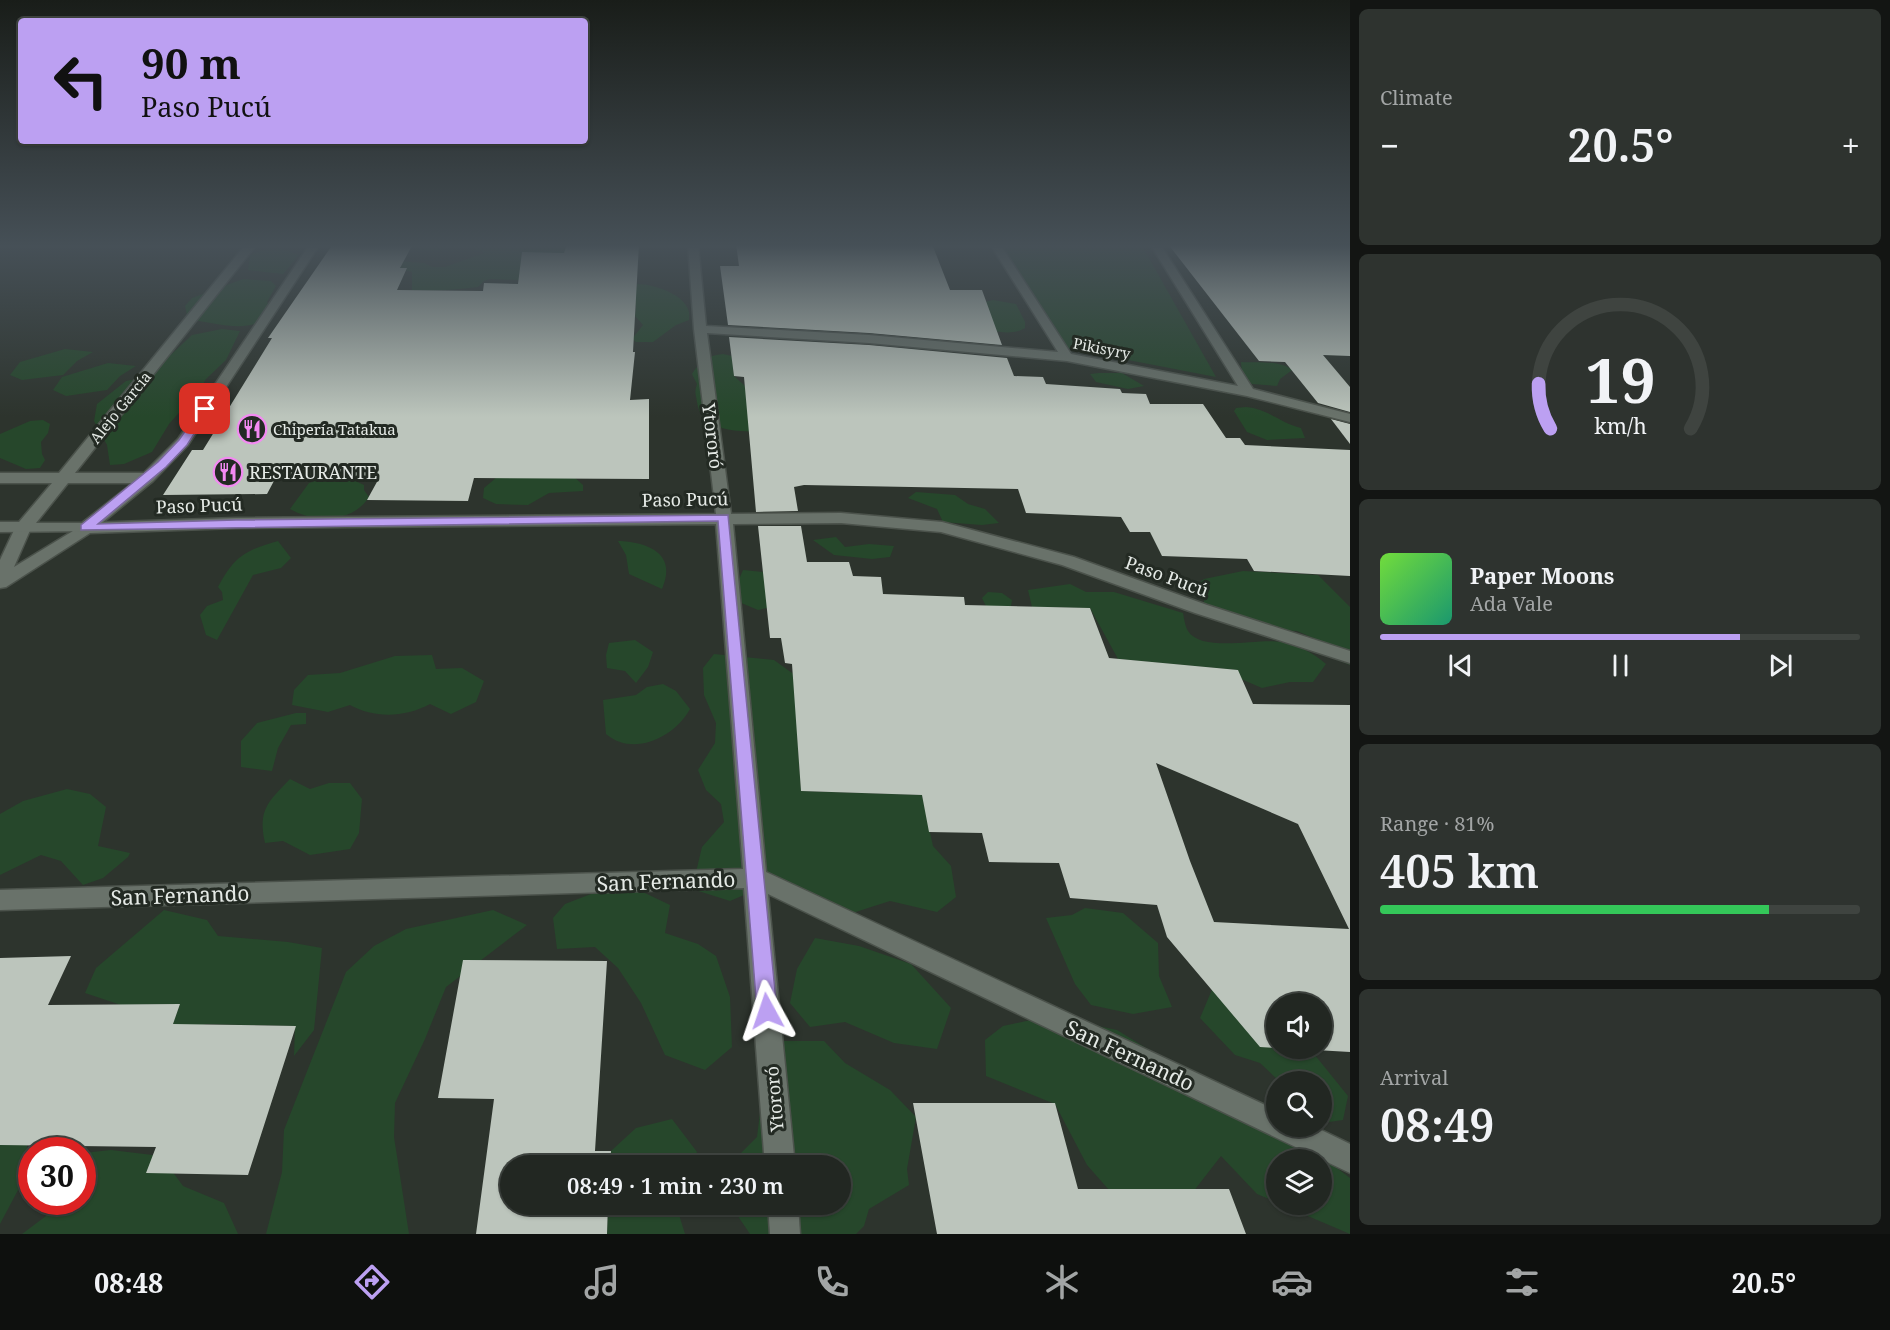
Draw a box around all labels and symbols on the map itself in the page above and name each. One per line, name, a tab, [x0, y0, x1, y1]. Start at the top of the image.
street label: Pikisyry	[1072, 333, 1133, 363]
street label: Alejo García	[85, 367, 155, 447]
pin	[179, 383, 230, 434]
street label: Ytororó	[697, 401, 729, 470]
restaurant icon: Chipería Tatakua	[236, 413, 268, 445]
place label: Chipería Tatakua	[273, 419, 396, 439]
restaurant icon: RESTAURANTE	[212, 456, 244, 488]
place label: RESTAURANTE	[249, 460, 377, 484]
street label: Paso Pucú	[641, 486, 729, 512]
street label: Paso Pucú	[155, 491, 243, 519]
street label: Paso Pucú	[1122, 550, 1212, 602]
street label: San Fernando	[596, 865, 736, 897]
street label: San Fernando	[110, 879, 250, 911]
position arrow	[735, 979, 799, 1043]
street label: San Fernando	[1061, 1013, 1199, 1097]
street label: Ytororó	[759, 1065, 789, 1134]
speed limit sign: 30	[18, 1137, 96, 1215]

